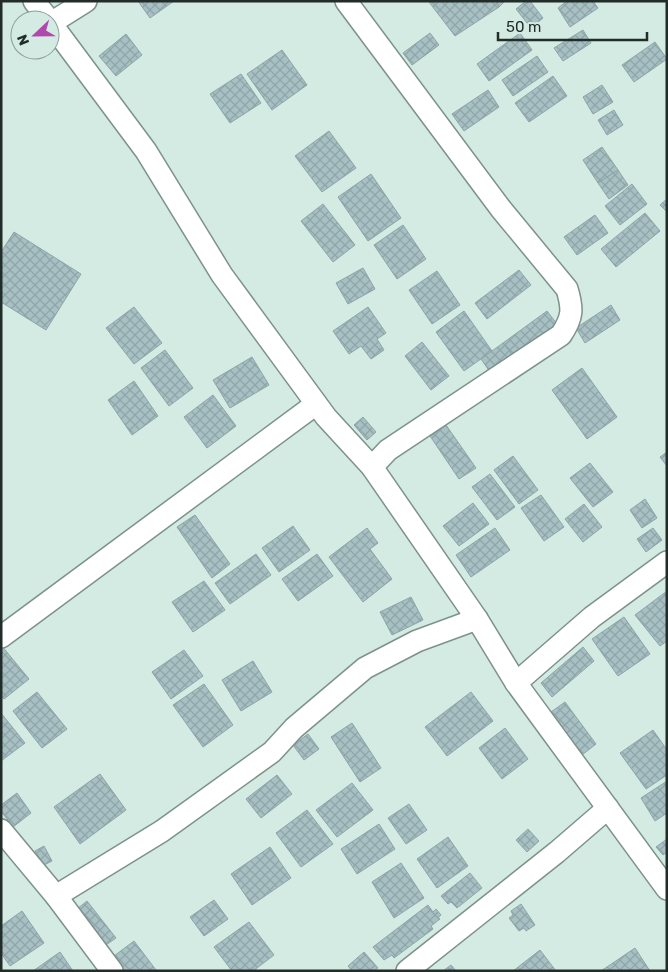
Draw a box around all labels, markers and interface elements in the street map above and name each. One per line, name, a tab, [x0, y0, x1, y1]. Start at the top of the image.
north arrow	[10, 10, 60, 60]
scale bar	[498, 10, 647, 42]
text: 50 m	[506, 18, 541, 36]
text: N	[14, 32, 33, 48]

